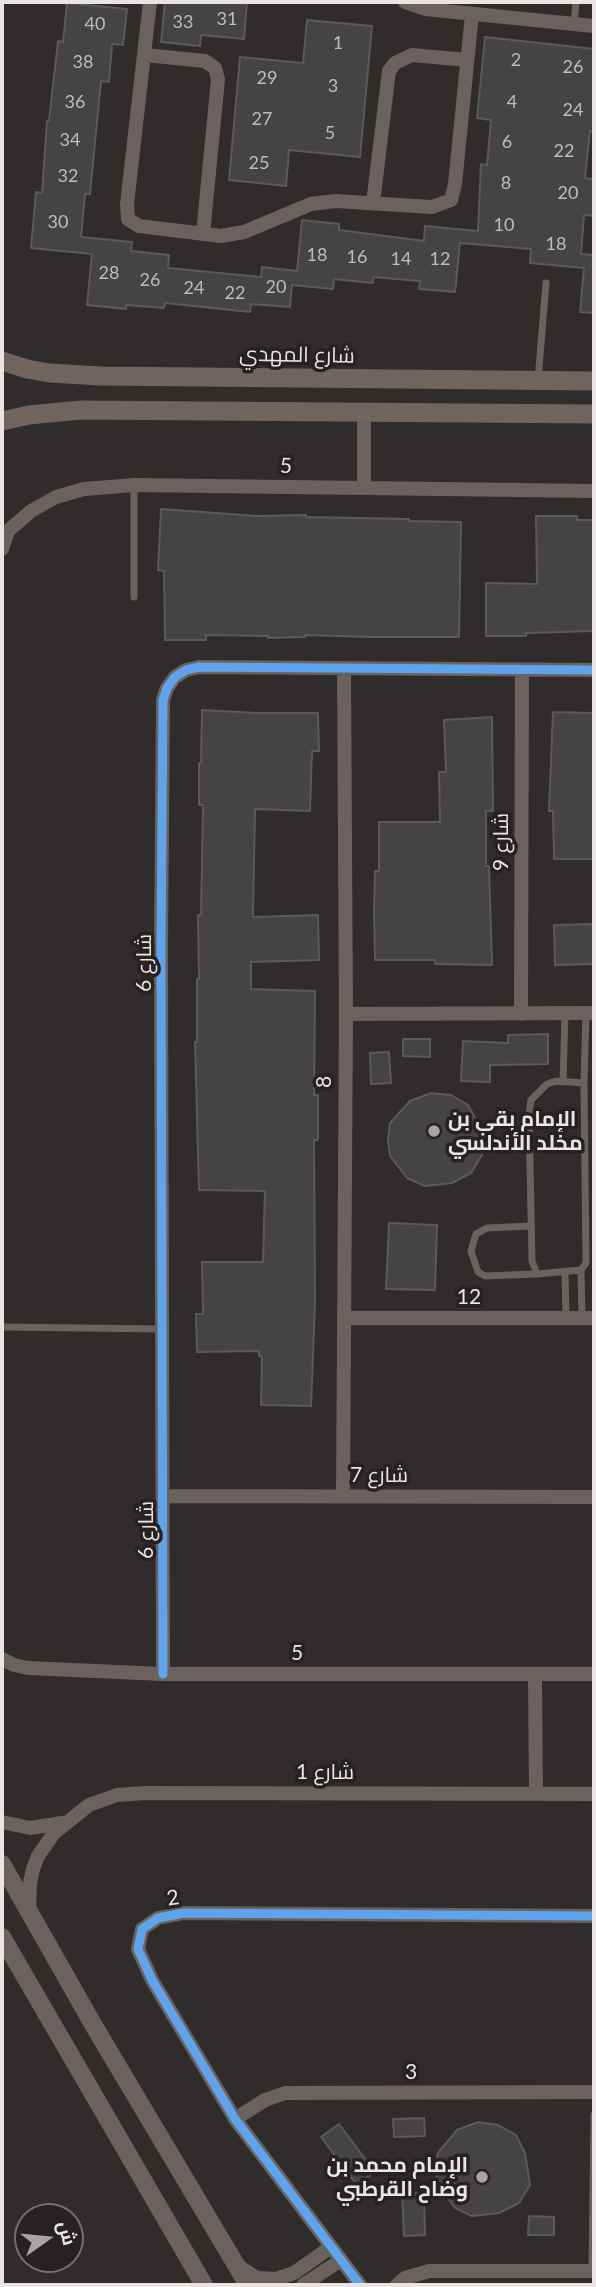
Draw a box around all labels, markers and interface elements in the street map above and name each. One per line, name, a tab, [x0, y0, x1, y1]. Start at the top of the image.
house number: 31	[217, 8, 237, 30]
house number: 33	[173, 11, 193, 33]
house number: 40	[85, 13, 105, 35]
house number: 1	[333, 32, 343, 54]
house number: 2	[511, 49, 521, 71]
house number: 38	[73, 51, 93, 73]
house number: 26	[563, 56, 583, 78]
house number: 29	[257, 67, 277, 89]
house number: 3	[328, 75, 338, 97]
house number: 36	[65, 91, 85, 113]
house number: 4	[507, 91, 517, 113]
house number: 24	[563, 99, 583, 121]
house number: 27	[252, 108, 272, 130]
house number: 5	[325, 122, 335, 144]
house number: 34	[60, 129, 80, 151]
house number: 6	[502, 131, 512, 153]
house number: 22	[554, 140, 574, 162]
house number: 25	[249, 152, 269, 174]
house number: 32	[58, 165, 78, 187]
house number: 8	[501, 172, 511, 194]
house number: 20	[558, 182, 578, 204]
house number: 30	[48, 211, 68, 233]
house number: 10	[494, 214, 514, 236]
house number: 18	[546, 233, 566, 255]
house number: 18	[307, 244, 327, 266]
house number: 16	[347, 246, 367, 268]
house number: 14	[391, 248, 411, 270]
house number: 12	[430, 248, 450, 270]
house number: 28	[99, 262, 119, 284]
house number: 26	[140, 269, 160, 291]
house number: 20	[266, 276, 286, 298]
house number: 24	[184, 277, 204, 299]
house number: 22	[225, 282, 245, 304]
street label: شارع المهدي	[239, 341, 355, 369]
street label: 5	[280, 453, 292, 479]
street label: شارع 9	[488, 813, 514, 871]
street label: شارع 6	[131, 934, 157, 992]
street label: 8	[311, 1076, 337, 1088]
place label: الإمام بقي بن مخلد الأندلسي	[448, 1106, 583, 1156]
marker: الإمام بقي بن مخلد الأندلسي	[426, 1123, 442, 1139]
street label: 12	[457, 1284, 481, 1310]
street label: شارع 7	[350, 1462, 408, 1488]
street label: شارع 6	[133, 1501, 159, 1559]
street label: 5	[291, 1640, 303, 1666]
street label: شارع 1	[296, 1759, 354, 1785]
street label: 2	[165, 1885, 181, 1911]
street label: 3	[405, 2059, 417, 2085]
place label: الإمام محمد بن وضاح القرطبي	[327, 2152, 468, 2202]
marker: الإمام محمد بن وضاح القرطبي	[474, 2169, 490, 2185]
north arrow	[14, 2203, 84, 2273]
text: ش	[54, 2218, 82, 2248]

